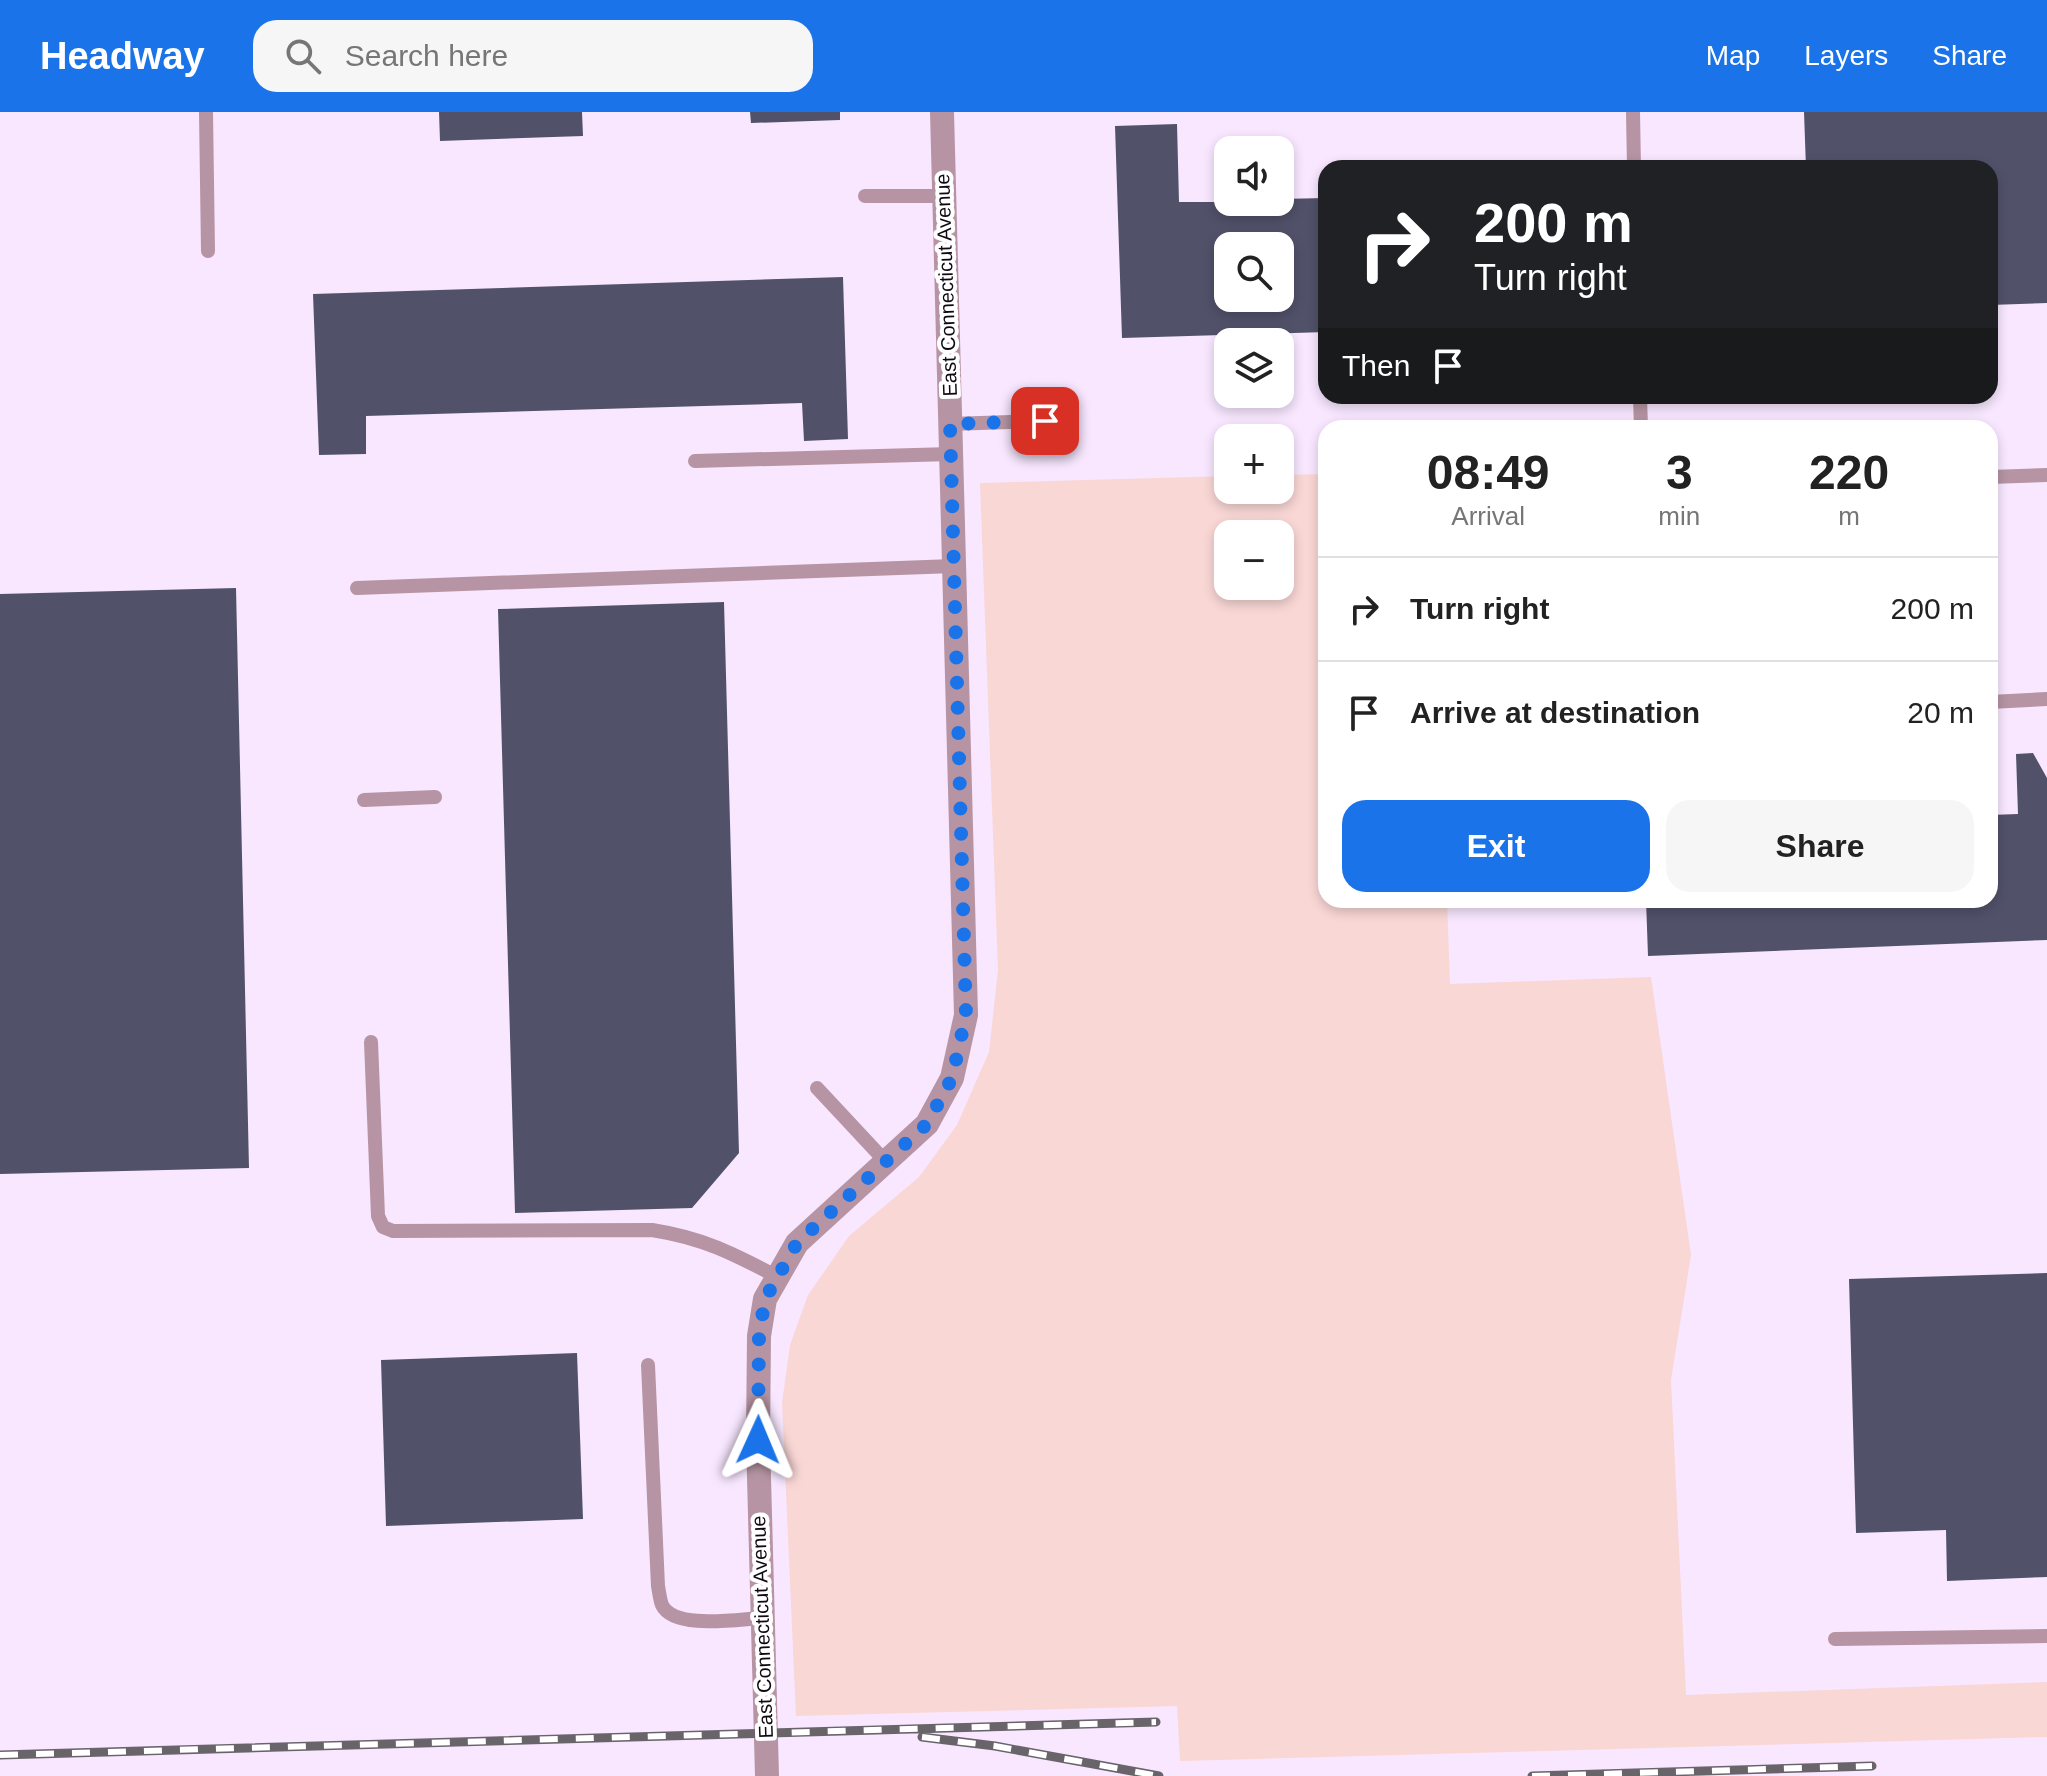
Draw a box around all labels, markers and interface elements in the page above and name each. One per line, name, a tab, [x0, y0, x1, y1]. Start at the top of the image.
search box	[253, 20, 813, 92]
icon: search	[281, 34, 325, 78]
text: Headway	[40, 35, 205, 77]
text: Search here	[345, 39, 508, 72]
text: Map	[1706, 40, 1760, 71]
text: Layers	[1804, 40, 1888, 71]
text: Share	[1932, 40, 2007, 71]
map controls	[1214, 136, 1294, 600]
button: sound	[1214, 136, 1294, 216]
street label: East Connecticut Avenue	[931, 173, 961, 397]
text: 200 m	[1474, 191, 1633, 254]
icon: right	[1342, 192, 1446, 296]
button: search	[1214, 232, 1294, 312]
text: Turn right	[1474, 257, 1627, 298]
button: layers	[1214, 328, 1294, 408]
icon: arrive	[1426, 344, 1470, 388]
text: Then	[1342, 349, 1410, 382]
pin	[1011, 387, 1079, 455]
icon: arrive	[1023, 399, 1067, 443]
button: +	[1214, 424, 1294, 504]
text: 08:49	[1427, 446, 1550, 499]
text: 3	[1666, 446, 1693, 499]
text: 220	[1809, 446, 1889, 499]
text: Arrival	[1451, 501, 1525, 531]
text: min	[1658, 501, 1700, 531]
text: m	[1838, 501, 1860, 531]
button: −	[1214, 520, 1294, 600]
icon: right	[1342, 587, 1386, 631]
text: Turn right	[1410, 592, 1549, 625]
text: 200 m	[1891, 592, 1974, 625]
icon: arrive	[1342, 691, 1386, 735]
text: Arrive at destination	[1410, 696, 1700, 729]
text: 20 m	[1907, 696, 1974, 729]
button: Exit	[1342, 800, 1650, 892]
button: Share	[1666, 800, 1974, 892]
position arrow	[716, 1398, 800, 1482]
street label: East Connecticut Avenue	[747, 1515, 777, 1739]

